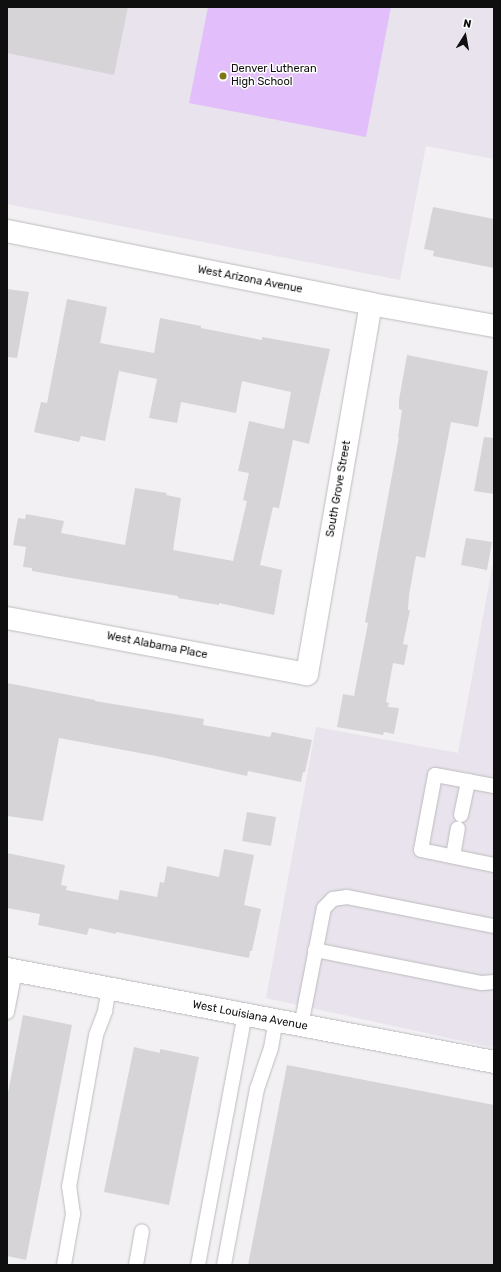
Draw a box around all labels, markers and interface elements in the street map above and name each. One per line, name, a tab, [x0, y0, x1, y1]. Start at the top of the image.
north arrow	[445, 16, 485, 56]
text: N	[462, 17, 473, 31]
place label: Denver Lutheran High School	[231, 63, 317, 89]
marker: Denver Lutheran High School	[218, 71, 228, 81]
street label: West Arizona Avenue	[196, 263, 304, 297]
street label: South Grove Street	[324, 440, 354, 538]
street label: West Alabama Place	[105, 630, 209, 662]
street label: West Louisiana Avenue	[191, 998, 309, 1034]

